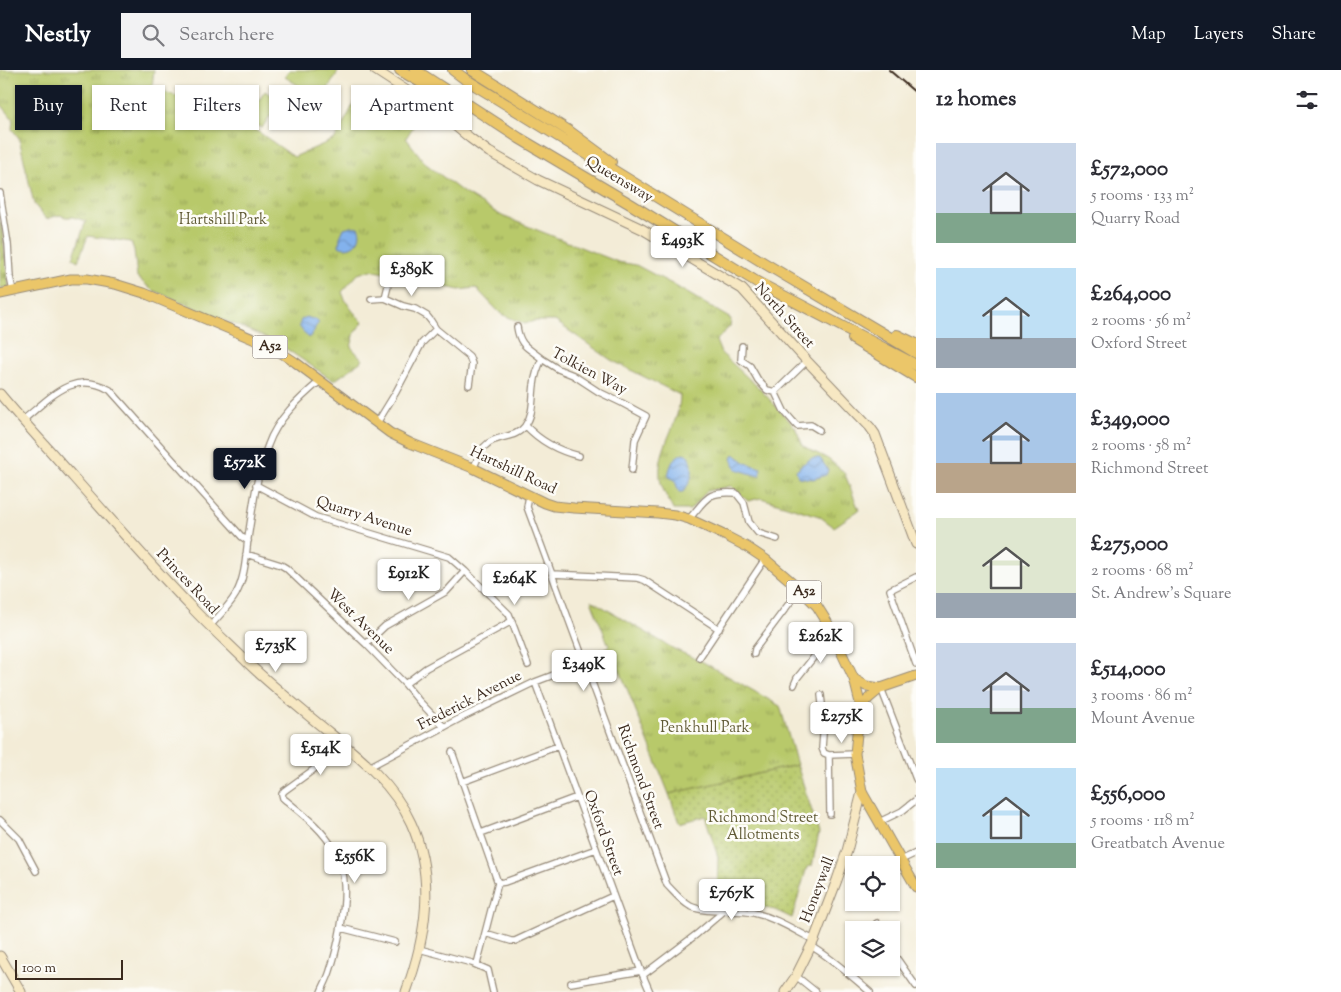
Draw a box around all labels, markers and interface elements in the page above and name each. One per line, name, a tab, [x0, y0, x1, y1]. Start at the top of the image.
search box	[121, 13, 471, 58]
text: Nestly	[25, 18, 91, 52]
icon: search	[139, 21, 167, 49]
text: Search here	[179, 22, 274, 49]
text: Map	[1131, 22, 1166, 48]
text: Layers	[1194, 22, 1244, 48]
text: Share	[1272, 22, 1316, 48]
chip: Buy	[15, 85, 82, 130]
chip: Rent	[92, 85, 165, 130]
chip: Filters	[175, 85, 259, 130]
chip: New	[269, 85, 341, 130]
chip: Apartment	[351, 85, 472, 130]
text: 12 homes	[936, 85, 1016, 115]
icon: filters	[1293, 86, 1321, 114]
street label: Queensway	[581, 152, 657, 209]
text: £572,000	[1091, 155, 1168, 185]
icon: home	[976, 163, 1036, 223]
text: 5 rooms · 133 m²	[1091, 185, 1194, 208]
text: Quarry Road	[1091, 208, 1180, 231]
park label: Hartshill Park	[179, 210, 267, 231]
pin: £493K	[648, 226, 718, 268]
text: £493K	[662, 230, 704, 253]
pin: £389K	[377, 254, 447, 297]
text: £389K	[391, 259, 433, 282]
street label: North Street	[749, 279, 819, 353]
text: £264,000	[1091, 280, 1171, 310]
icon: home	[976, 288, 1036, 348]
text: 2 rooms · 56 m²	[1091, 310, 1191, 333]
text: Oxford Street	[1091, 333, 1187, 356]
road number: A52	[252, 336, 288, 358]
street label: Tolkien Way	[547, 343, 631, 401]
text: £349,000	[1091, 405, 1170, 435]
icon: home	[976, 413, 1036, 473]
text: 2 rooms · 58 m²	[1091, 435, 1191, 458]
street label: Hartshill Road	[466, 442, 560, 501]
pin: £572K	[210, 448, 280, 490]
text: £572K	[224, 452, 266, 475]
text: Richmond Street	[1091, 458, 1208, 481]
street label: Quarry Avenue	[313, 492, 415, 542]
text: £275,000	[1091, 530, 1168, 560]
icon: home	[976, 538, 1036, 598]
street label: Princes Road	[151, 544, 223, 620]
pin: £912K	[374, 558, 444, 601]
text: 2 rooms · 68 m²	[1091, 560, 1194, 583]
text: £912K	[388, 563, 430, 586]
pin: £264K	[480, 564, 550, 606]
text: £264K	[493, 568, 537, 591]
road number: A52	[786, 581, 822, 604]
text: St. Andrew's Square	[1091, 583, 1231, 606]
street label: West Avenue	[322, 584, 398, 660]
pin: £262K	[786, 622, 856, 664]
text: £262K	[799, 626, 843, 649]
pin: £735K	[241, 630, 311, 673]
text: £735K	[256, 635, 296, 658]
pin: £349K	[549, 650, 619, 692]
text: £349K	[563, 654, 605, 677]
text: £514,000	[1091, 655, 1166, 685]
icon: home	[976, 663, 1036, 723]
street label: Frederick Avenue	[414, 666, 526, 736]
text: 3 rooms · 86 m²	[1091, 685, 1193, 708]
pin: £275K	[807, 702, 877, 744]
text: £275K	[821, 706, 863, 729]
text: Mount Avenue	[1091, 708, 1195, 731]
park label: Penkhull Park	[660, 718, 750, 739]
street label: Richmond Street	[611, 722, 669, 832]
pin: £514K	[286, 734, 356, 776]
text: £514K	[301, 738, 341, 761]
text: £556,000	[1091, 780, 1165, 810]
street label: Oxford Street	[578, 787, 628, 879]
icon: home	[976, 788, 1036, 848]
park label: Richmond Street Allotments	[708, 808, 818, 846]
text: 5 rooms · 118 m²	[1091, 810, 1195, 833]
text: Greatbatch Avenue	[1091, 833, 1225, 856]
pin: £556K	[320, 842, 390, 884]
text: £556K	[335, 846, 375, 869]
street label: Honeywall	[796, 854, 840, 926]
map controls	[845, 856, 900, 976]
button: locate	[845, 856, 900, 911]
pin: £767K	[697, 878, 767, 921]
text: £767K	[710, 883, 754, 906]
button: layers	[845, 921, 900, 976]
scale bar	[15, 957, 122, 980]
text: 100 m	[22, 959, 56, 979]

